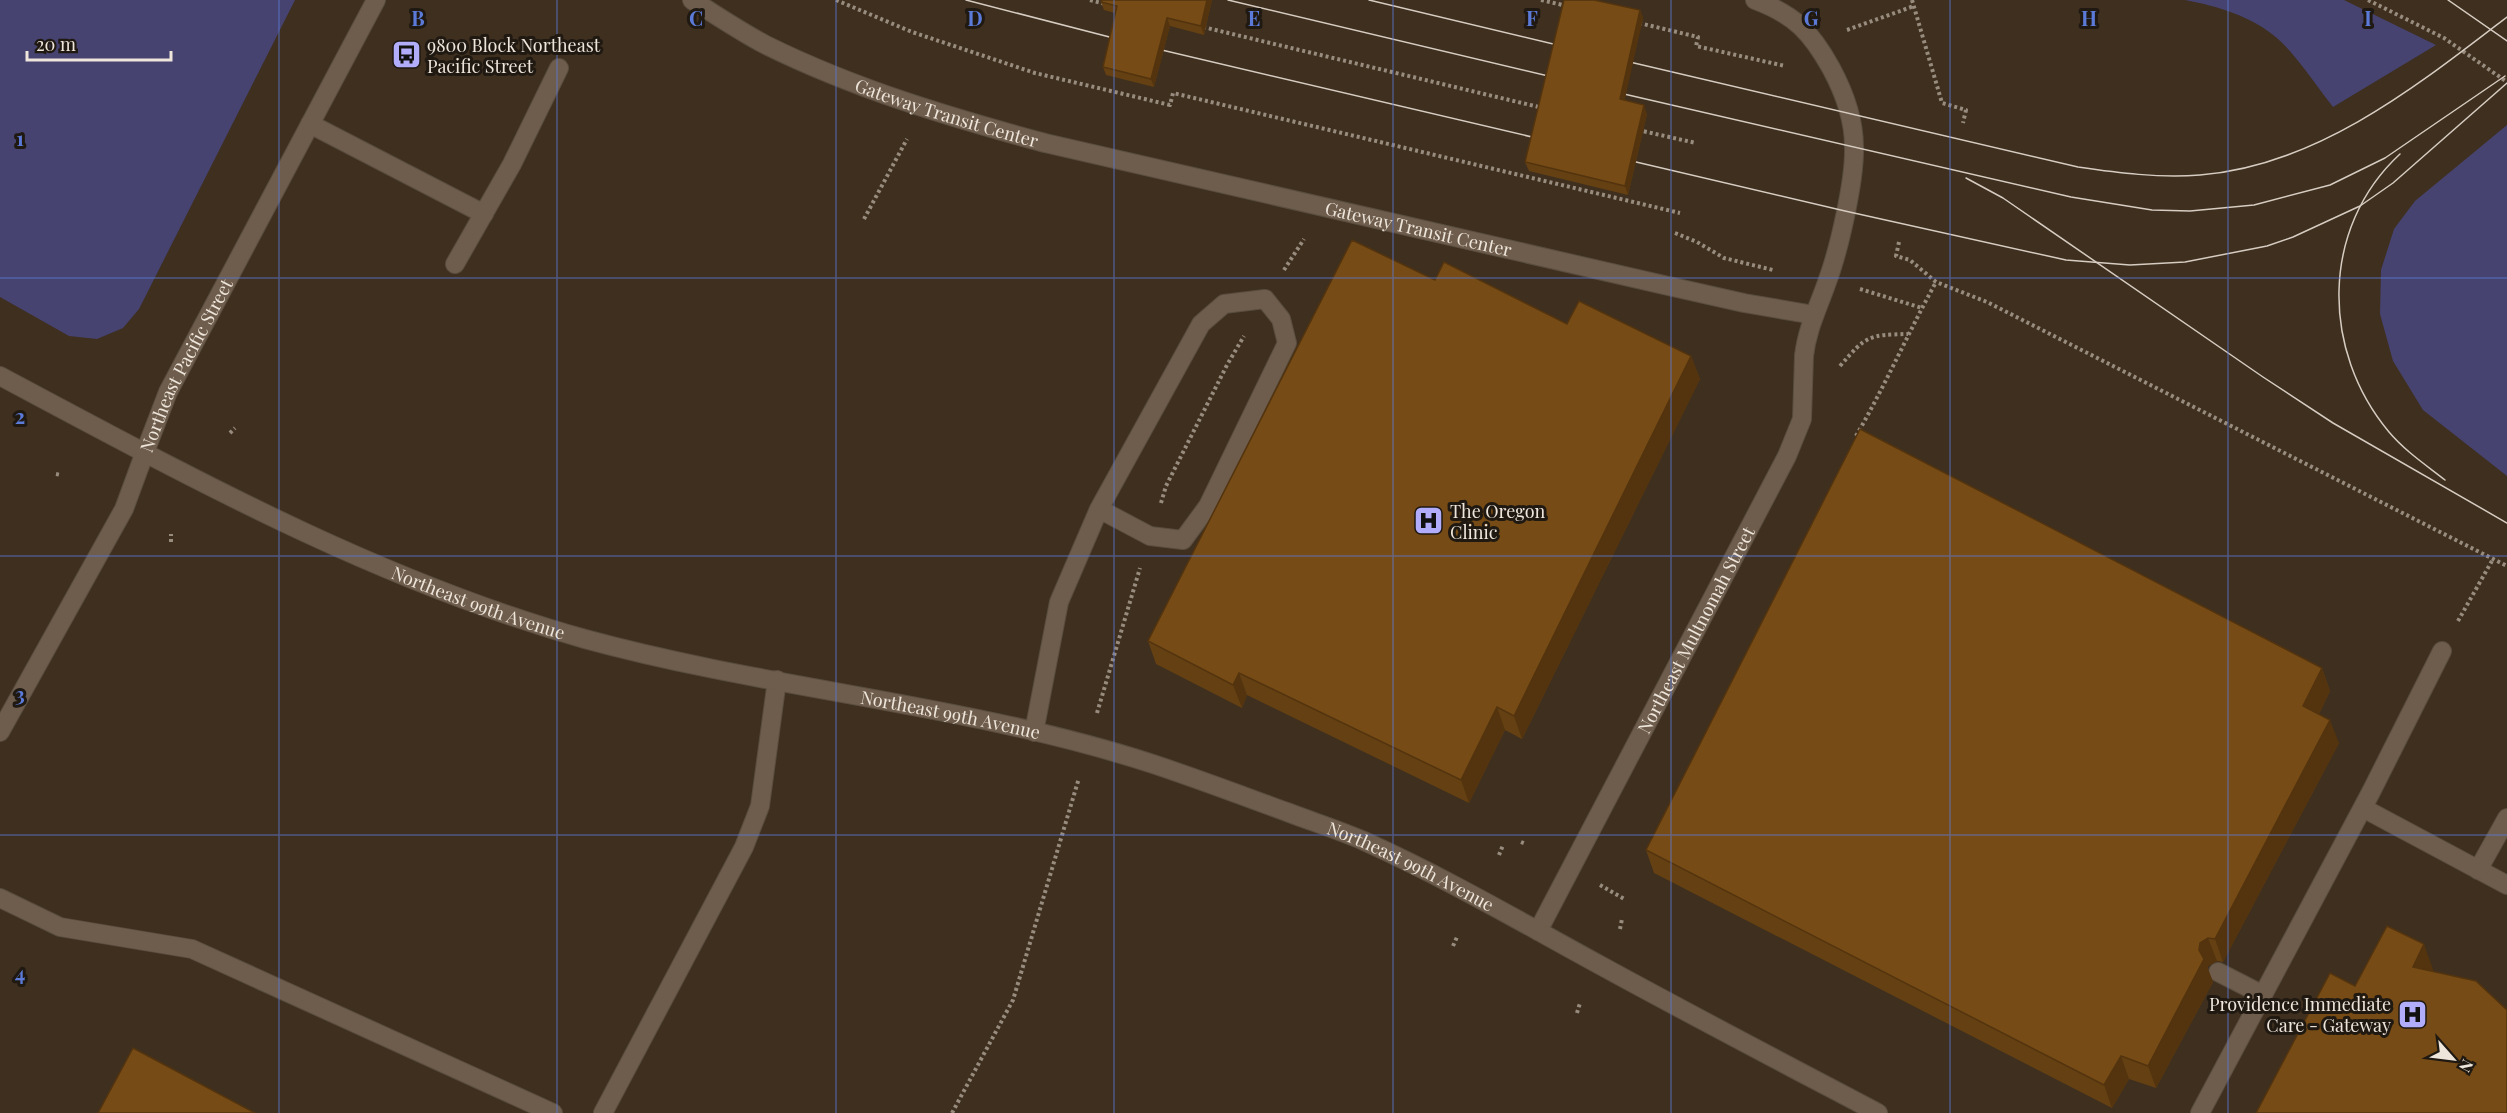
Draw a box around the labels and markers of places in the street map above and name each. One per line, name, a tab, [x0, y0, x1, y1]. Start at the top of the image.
place label: 9800 Block Northeast Pacific Street	[427, 33, 601, 78]
bus stop icon: 9800 Block Northeast Pacific Street	[390, 39, 422, 71]
place label: The Oregon Clinic	[1450, 499, 1546, 544]
hospital icon: The Oregon Clinic	[1413, 505, 1445, 537]
place label: Providence Immediate Care - Gateway	[2209, 992, 2391, 1037]
hospital icon: Providence Immediate Care - Gateway	[2396, 998, 2428, 1030]

